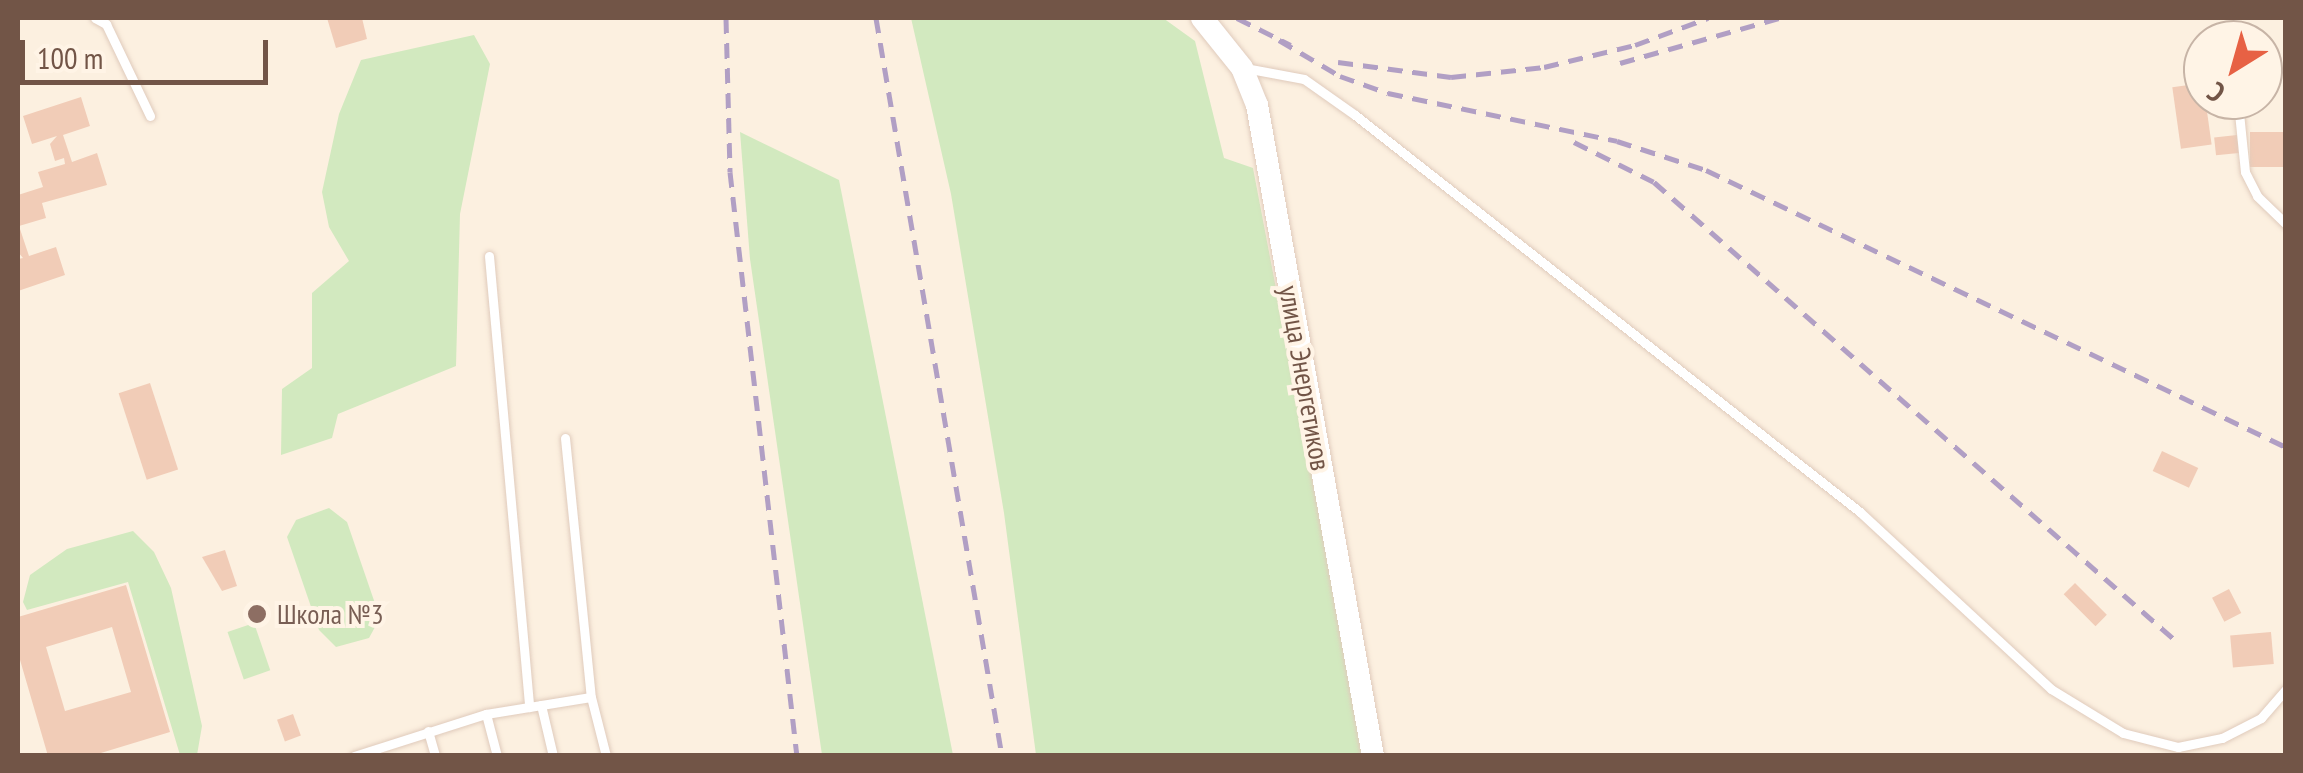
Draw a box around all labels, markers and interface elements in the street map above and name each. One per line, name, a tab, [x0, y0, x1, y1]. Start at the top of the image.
scale bar	[25, 20, 272, 82]
north arrow	[2183, 20, 2283, 120]
text: 100 m	[37, 38, 103, 77]
text: С	[2200, 74, 2232, 111]
street label: улица Энергетиков	[1272, 283, 1338, 473]
place label: Школа №3	[277, 597, 384, 631]
marker: Школа №3	[246, 603, 268, 625]

